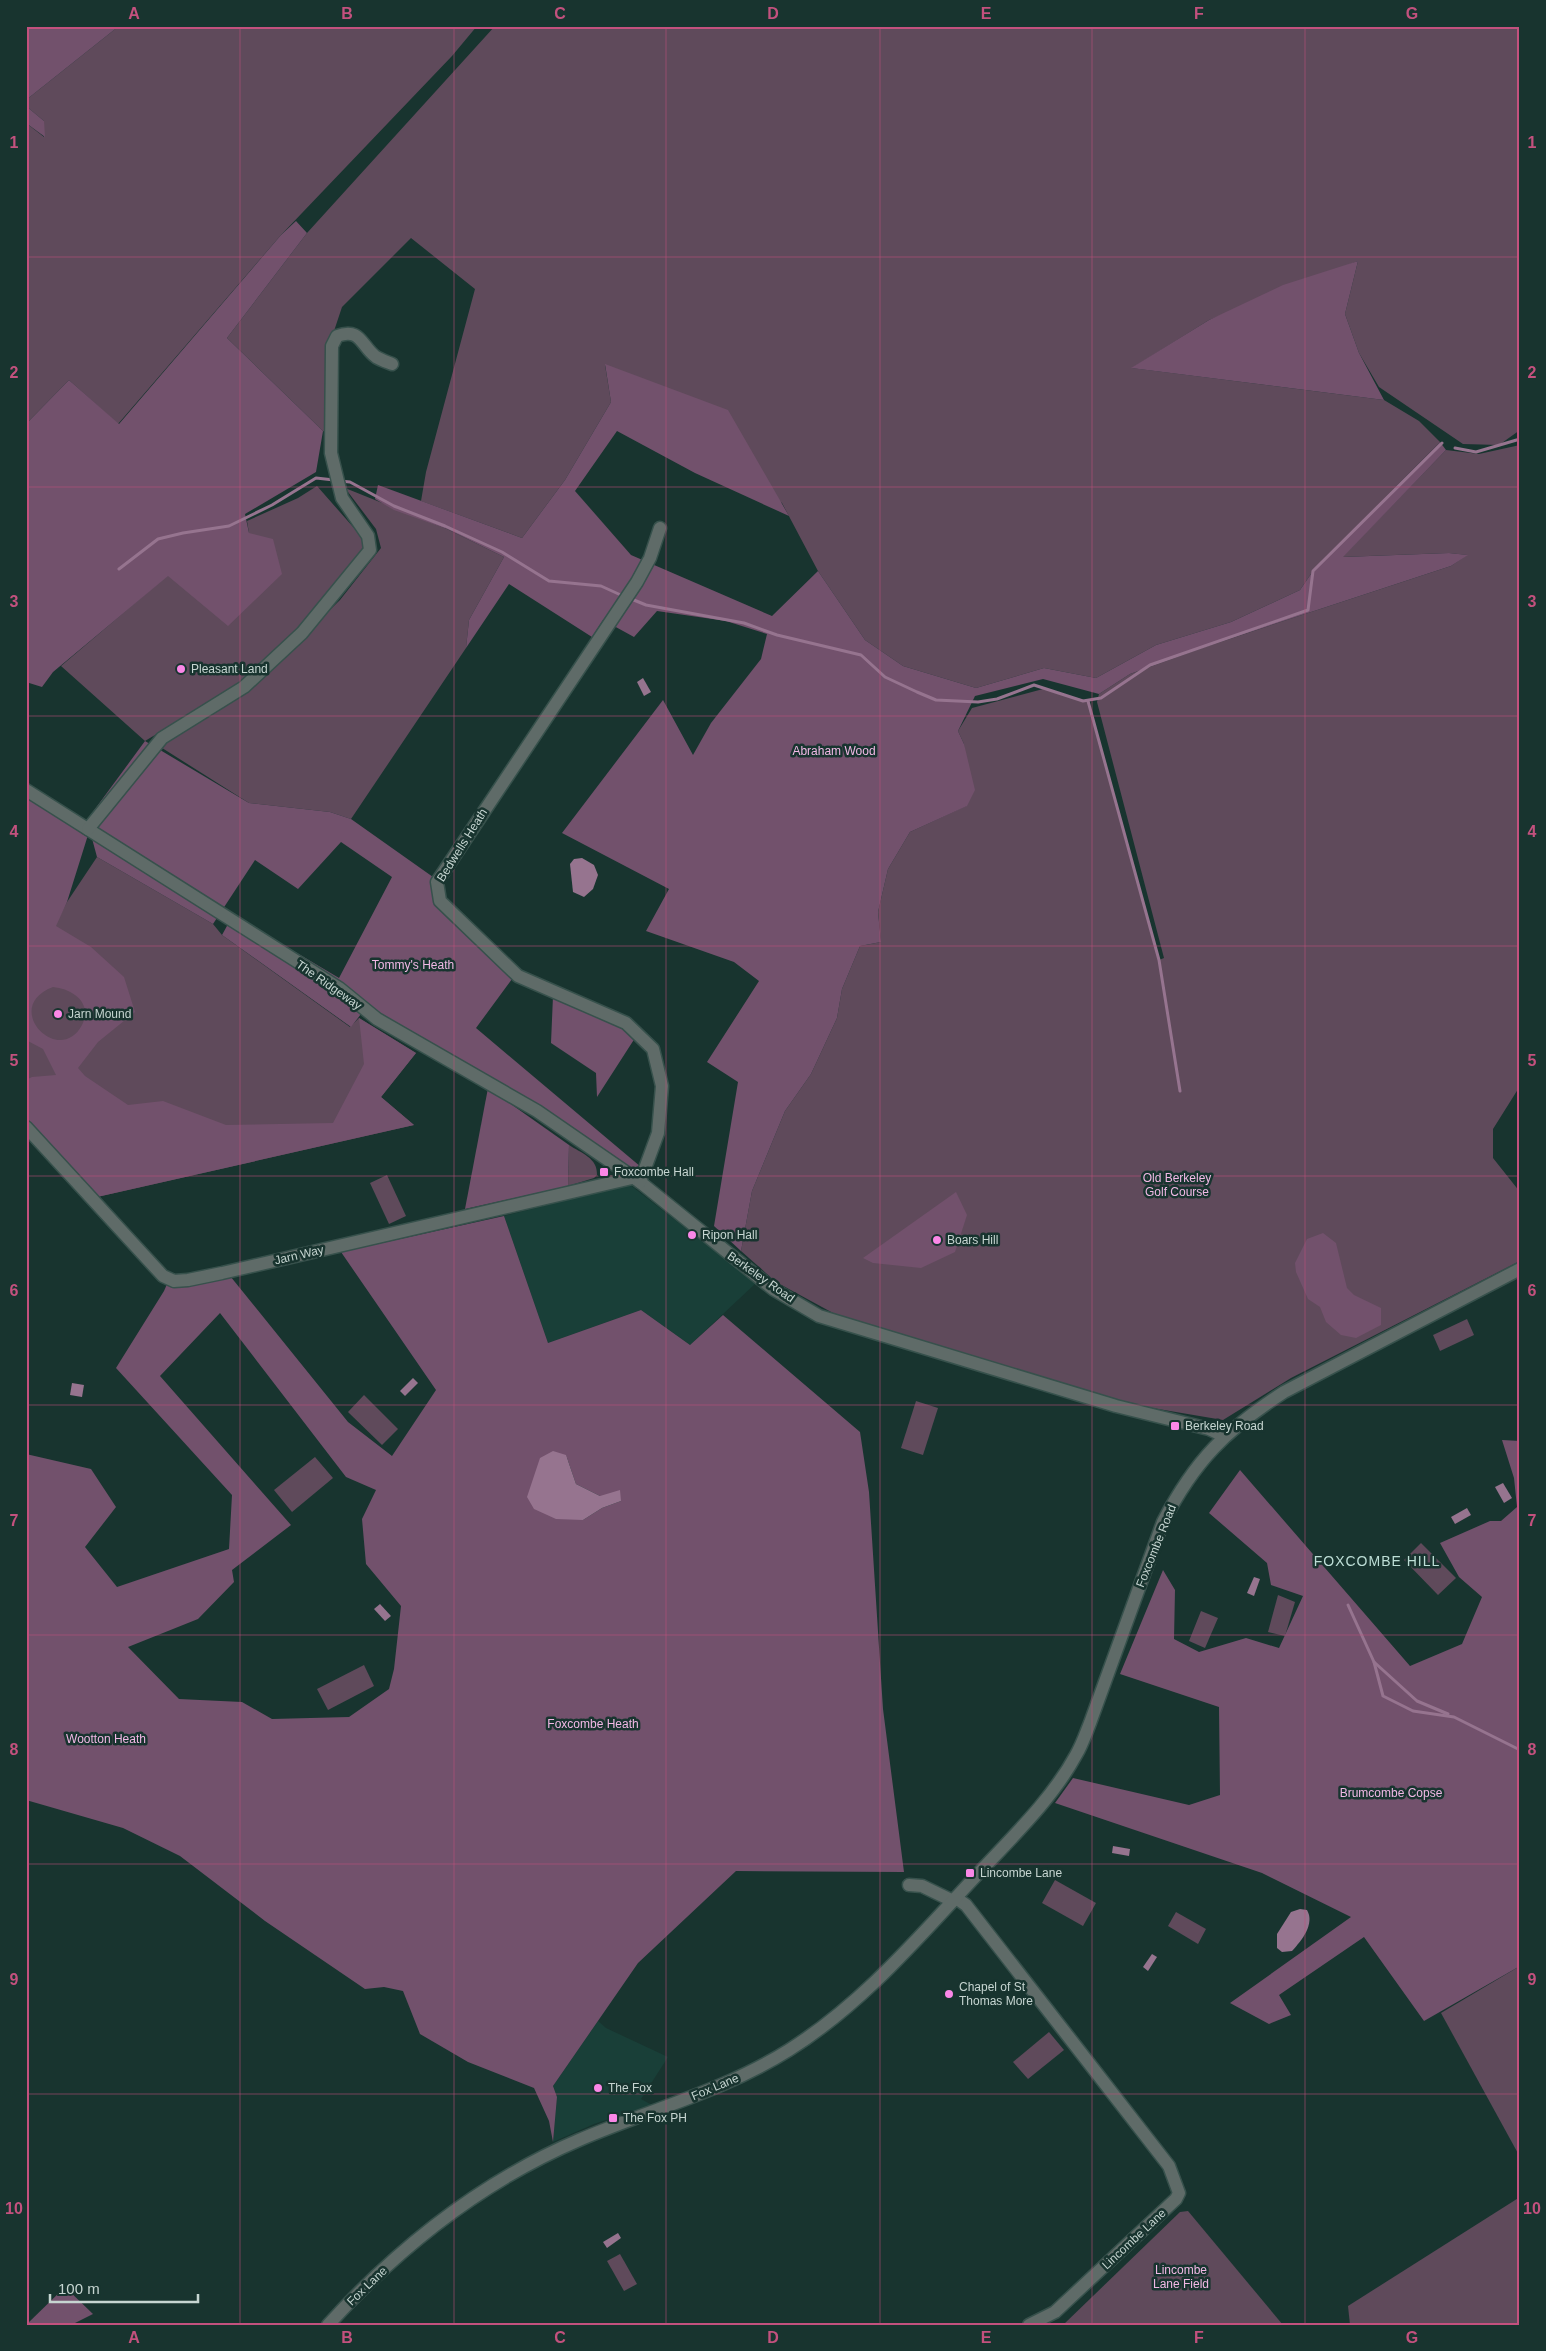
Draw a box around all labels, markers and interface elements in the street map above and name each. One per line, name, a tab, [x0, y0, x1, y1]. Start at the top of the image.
text: A	[128, 5, 140, 22]
text: B	[341, 5, 353, 22]
text: C	[554, 5, 566, 22]
text: D	[767, 5, 779, 22]
text: E	[981, 5, 992, 22]
text: F	[1194, 5, 1204, 22]
text: G	[1406, 5, 1418, 22]
text: 1	[10, 134, 19, 151]
text: 1	[1528, 134, 1537, 151]
text: 2	[10, 364, 19, 381]
text: 2	[1528, 364, 1537, 381]
text: 3	[10, 593, 19, 610]
text: 3	[1528, 593, 1537, 610]
place label: Pleasant Land	[191, 662, 268, 676]
marker: Pleasant Land	[175, 663, 187, 675]
park label: Abraham Wood	[792, 744, 876, 758]
street label: Bedwells Heath	[434, 806, 490, 884]
text: 4	[10, 823, 19, 840]
text: 4	[1528, 823, 1537, 840]
street label: The Ridgeway	[294, 957, 364, 1013]
park label: Tommy's Heath	[372, 958, 454, 972]
place label: Jarn Mound	[68, 1007, 131, 1021]
marker: Jarn Mound	[52, 1008, 64, 1020]
text: 5	[10, 1052, 19, 1069]
text: 5	[1528, 1052, 1537, 1069]
place label: Foxcombe Hall	[614, 1165, 694, 1179]
marker: Foxcombe Hall	[598, 1166, 610, 1178]
park label: Old Berkeley Golf Course	[1143, 1171, 1211, 1199]
place label: Ripon Hall	[702, 1228, 757, 1242]
marker: Ripon Hall	[686, 1229, 698, 1241]
place label: Boars Hill	[947, 1233, 998, 1247]
marker: Boars Hill	[931, 1234, 943, 1246]
street label: Jarn Way	[273, 1243, 325, 1267]
street label: Berkeley Road	[725, 1249, 797, 1305]
text: 6	[10, 1282, 19, 1299]
text: 6	[1528, 1282, 1537, 1299]
place label: Berkeley Road	[1185, 1419, 1264, 1433]
marker: Berkeley Road	[1169, 1420, 1181, 1432]
street label: Foxcombe Road	[1133, 1503, 1179, 1589]
text: 7	[10, 1512, 19, 1529]
text: 7	[1528, 1512, 1537, 1529]
district label: FOXCOMBE HILL	[1314, 1553, 1440, 1569]
park label: Foxcombe Heath	[547, 1717, 639, 1731]
park label: Wootton Heath	[66, 1732, 146, 1746]
text: 8	[10, 1741, 19, 1758]
text: 8	[1528, 1741, 1537, 1758]
park label: Brumcombe Copse	[1340, 1786, 1443, 1800]
place label: Lincombe Lane	[980, 1866, 1062, 1880]
marker: Lincombe Lane	[964, 1867, 976, 1879]
text: 9	[10, 1971, 19, 1988]
text: 9	[1528, 1971, 1537, 1988]
place label: Chapel of St Thomas More	[959, 1980, 1033, 2008]
marker: Chapel of St Thomas More	[943, 1988, 955, 2000]
street label: Fox Lane	[689, 2071, 741, 2103]
place label: The Fox	[608, 2081, 652, 2095]
marker: The Fox	[592, 2082, 604, 2094]
place label: The Fox PH	[623, 2111, 687, 2125]
marker: The Fox PH	[607, 2112, 619, 2124]
text: 10	[5, 2200, 23, 2217]
text: 10	[1523, 2200, 1541, 2217]
street label: Lincombe Lane	[1099, 2206, 1169, 2272]
street label: Fox Lane	[344, 2263, 390, 2308]
park label: Lincombe Lane Field	[1153, 2263, 1209, 2291]
scale bar	[50, 2271, 198, 2303]
text: 100 m	[58, 2280, 100, 2297]
text: A	[128, 2329, 140, 2346]
text: B	[341, 2329, 353, 2346]
text: C	[554, 2329, 566, 2346]
text: D	[767, 2329, 779, 2346]
text: E	[981, 2329, 992, 2346]
text: F	[1194, 2329, 1204, 2346]
text: G	[1406, 2329, 1418, 2346]

